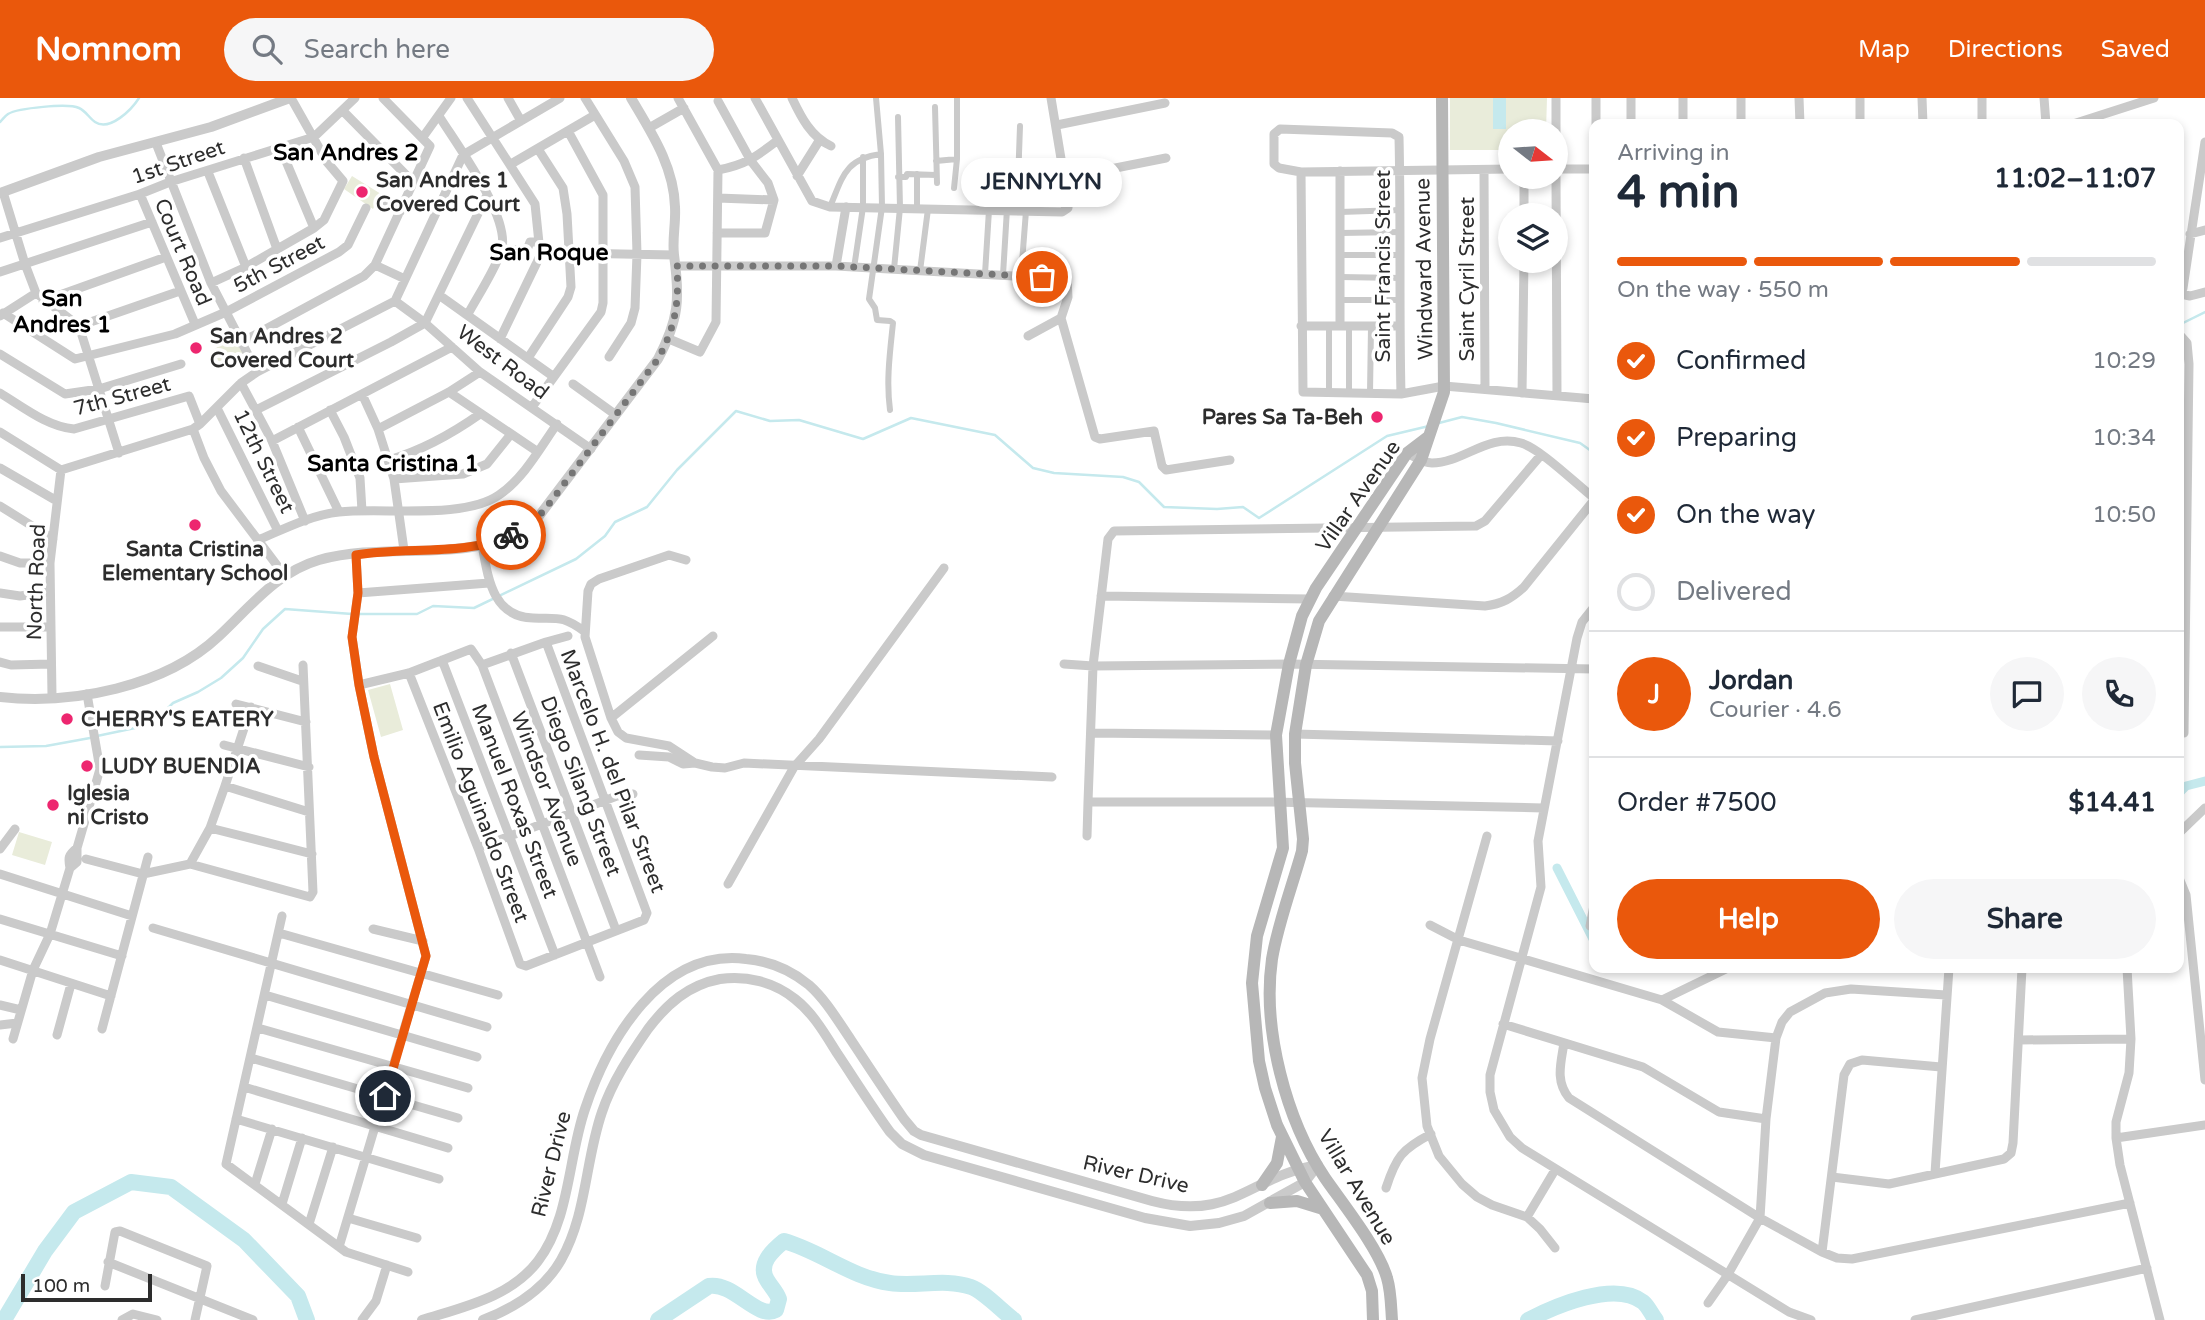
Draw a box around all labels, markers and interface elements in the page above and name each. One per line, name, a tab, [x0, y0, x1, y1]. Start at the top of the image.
search box	[224, 18, 714, 81]
text: Nomnom	[35, 30, 182, 69]
icon: search	[248, 30, 286, 68]
text: Search here	[304, 34, 450, 65]
text: Map	[1858, 35, 1910, 64]
text: Directions	[1948, 35, 2063, 64]
text: Saved	[2101, 35, 2170, 64]
north arrow	[1498, 119, 1568, 189]
map controls	[1498, 119, 1568, 273]
street label: 1st Street	[128, 135, 228, 190]
district label: San Andres 2	[273, 139, 419, 167]
text: Arriving in	[1617, 139, 1730, 167]
callout: JENNYLYN	[962, 158, 1122, 207]
text: 11:02–11:07	[1994, 163, 2156, 194]
text: 4 min	[1617, 165, 1740, 220]
place label: San Andres 1 Covered Court	[376, 168, 520, 217]
text: JENNYLYN	[981, 168, 1102, 196]
street label: Saint Francis Street	[1371, 170, 1396, 362]
street label: Windward Avenue	[1410, 178, 1439, 360]
marker: San Andres 1 Covered Court	[354, 184, 370, 200]
street label: Court Road	[149, 195, 216, 310]
street label: Saint Cyril Street	[1455, 197, 1480, 361]
button: layers	[1498, 203, 1568, 273]
street label: 5th Street	[229, 230, 329, 299]
district label: San Roque	[490, 239, 608, 267]
pin	[1012, 247, 1072, 307]
icon: bag	[1023, 258, 1061, 296]
text: On the way · 550 m	[1617, 276, 1829, 304]
district label: San Andres 1	[13, 285, 111, 339]
street label: West Road	[452, 320, 554, 405]
place label: San Andres 2 Covered Court	[210, 324, 354, 373]
marker: San Andres 2 Covered Court	[188, 340, 204, 356]
icon: check	[1617, 342, 1655, 380]
text: Confirmed	[1676, 345, 1806, 376]
text: 10:29	[2092, 347, 2156, 375]
street label: 7th Street	[71, 372, 173, 421]
street label: 12th Street	[228, 405, 299, 517]
place label: Pares Sa Ta-Beh	[1202, 405, 1363, 430]
marker: Pares Sa Ta-Beh	[1369, 409, 1385, 425]
icon: check	[1617, 419, 1655, 457]
text: Preparing	[1676, 422, 1797, 453]
text: 10:34	[2092, 424, 2156, 452]
street label: Villar Avenue	[1311, 436, 1406, 557]
district label: Santa Cristina 1	[307, 450, 479, 478]
icon: check	[1617, 496, 1655, 534]
text: On the way	[1676, 499, 1816, 530]
courier	[476, 500, 546, 570]
text: 10:50	[2092, 501, 2156, 529]
icon: bike	[492, 516, 530, 554]
marker: Santa Cristina Elementary School	[187, 517, 203, 533]
street label: North Road	[22, 523, 51, 641]
place label: Santa Cristina Elementary School	[102, 537, 288, 586]
text: Delivered	[1676, 576, 1792, 607]
street label: Marcelo H. del Pilar Street	[555, 646, 671, 896]
button: chat	[1990, 657, 2064, 731]
button: phone	[2082, 657, 2156, 731]
text: Jordan	[1709, 665, 1793, 696]
text: J	[1648, 679, 1660, 710]
street label: Diego Silang Street	[535, 693, 626, 880]
text: Courier · 4.6	[1709, 696, 1842, 724]
street label: Emilio Aguinaldo Street	[427, 698, 534, 926]
street label: Manuel Roxas Street	[466, 700, 563, 902]
place label: CHERRY'S EATERY	[81, 707, 274, 732]
street label: Windsor Avenue	[506, 708, 588, 870]
marker: CHERRY'S EATERY	[59, 711, 75, 727]
place label: LUDY BUENDIA	[101, 754, 261, 779]
marker: LUDY BUENDIA	[79, 758, 95, 774]
place label: Iglesia ni Cristo	[67, 781, 149, 830]
text: Order #7500	[1617, 787, 1777, 818]
text: $14.41	[2068, 787, 2156, 818]
marker: Iglesia ni Cristo	[45, 797, 61, 813]
button: Help	[1617, 879, 1880, 959]
button: Share	[1894, 879, 2156, 959]
pin	[355, 1066, 415, 1126]
icon: home	[366, 1077, 404, 1115]
street label: River Drive	[526, 1108, 577, 1220]
street label: Villar Avenue	[1312, 1125, 1401, 1250]
street label: River Drive	[1080, 1150, 1192, 1199]
scale bar	[21, 1271, 152, 1303]
text: 100 m	[32, 1275, 90, 1297]

